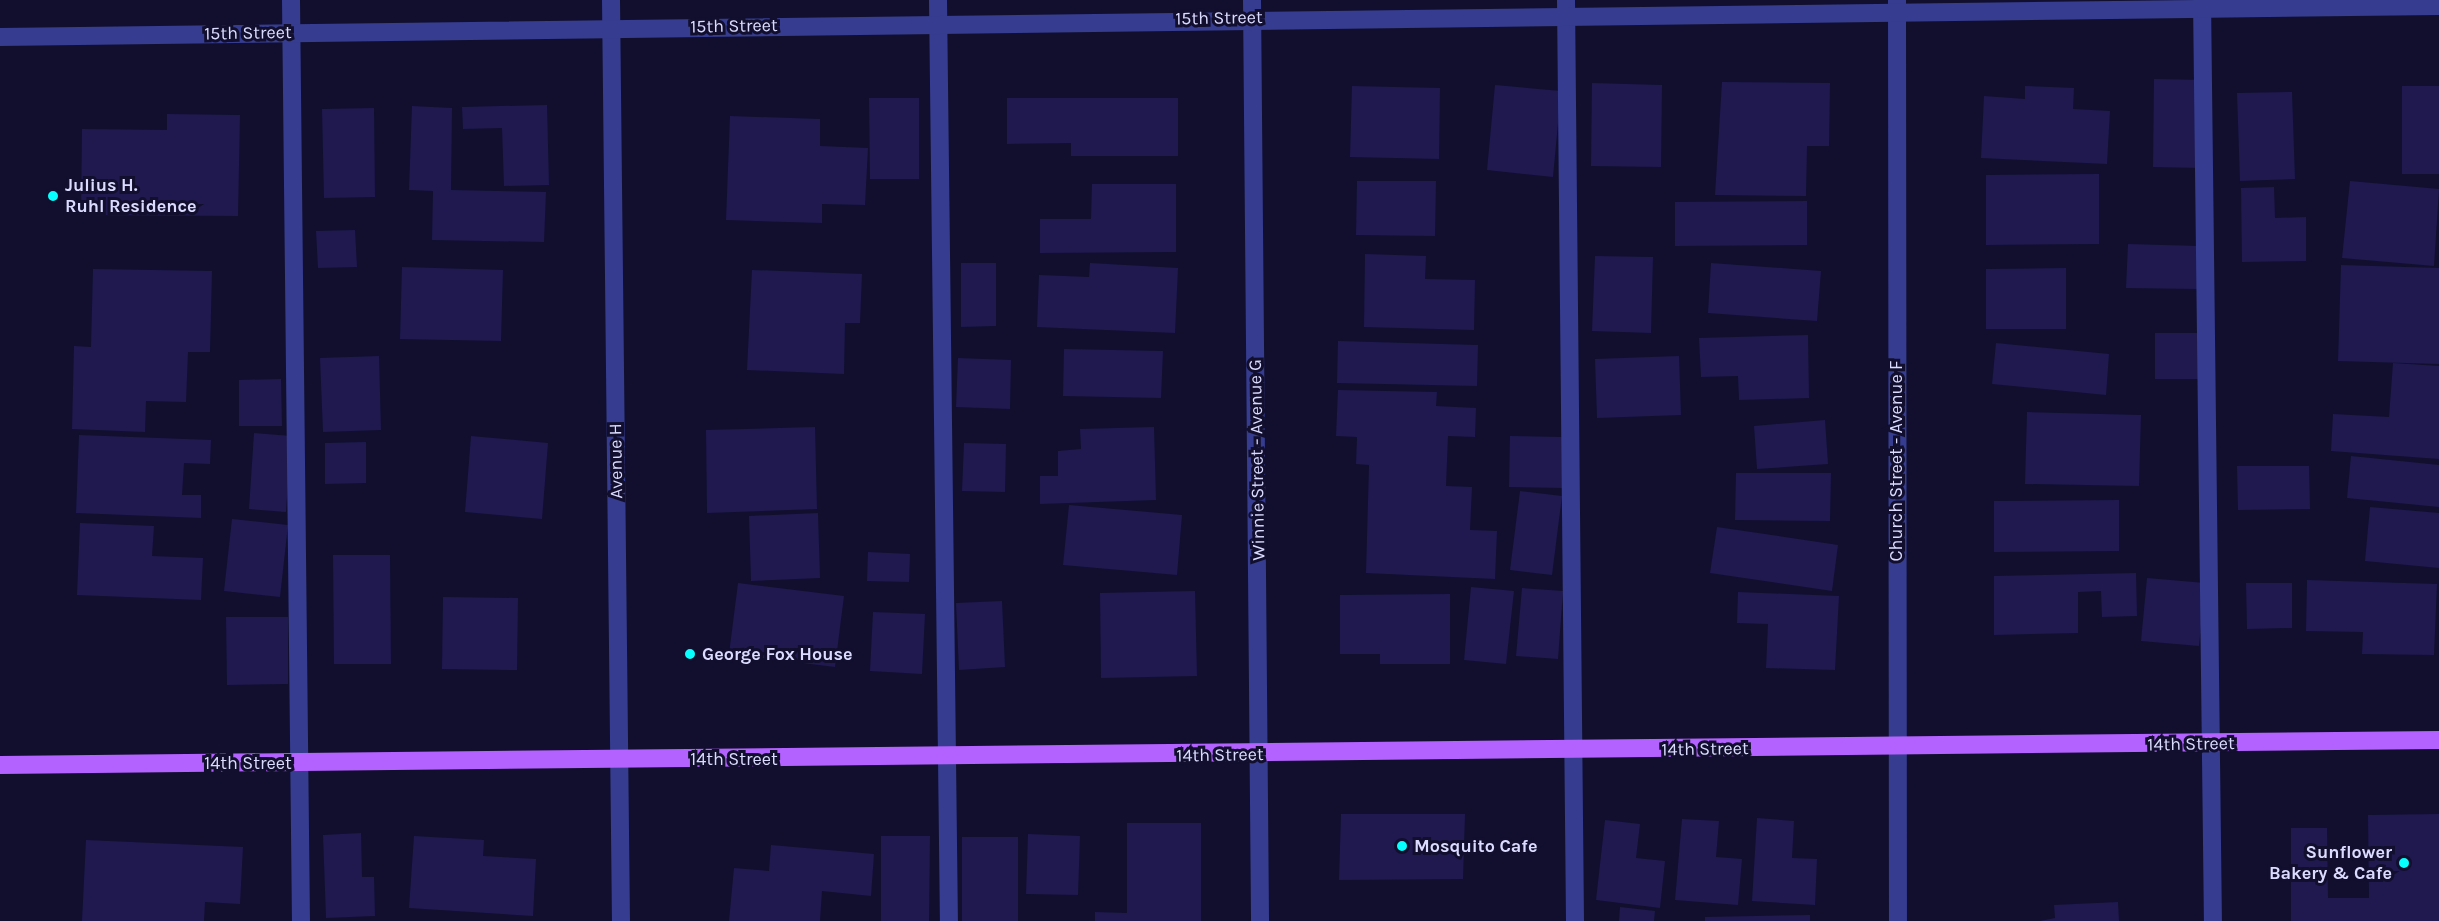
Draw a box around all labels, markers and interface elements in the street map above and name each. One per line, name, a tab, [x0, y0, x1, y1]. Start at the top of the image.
street label: 15th Street	[1175, 6, 1263, 30]
street label: 15th Street	[690, 14, 778, 38]
street label: 15th Street	[204, 21, 292, 45]
place label: Julius H. Ruhl Residence	[65, 175, 197, 218]
marker: Julius H. Ruhl Residence	[46, 189, 60, 203]
street label: Winnie Street - Avenue G	[1244, 359, 1270, 561]
street label: Church Street - Avenue F	[1885, 361, 1907, 561]
street label: Avenue H	[605, 423, 627, 499]
place label: George Fox House	[702, 643, 853, 665]
marker: George Fox House	[683, 647, 697, 661]
street label: 14th Street	[2147, 732, 2235, 756]
street label: 14th Street	[1661, 737, 1749, 761]
street label: 14th Street	[1176, 743, 1264, 767]
street label: 14th Street	[690, 748, 778, 770]
street label: 14th Street	[204, 752, 292, 774]
place label: Mosquito Cafe	[1414, 835, 1538, 857]
marker: Mosquito Cafe	[1395, 839, 1409, 853]
place label: Sunflower Bakery & Cafe	[2269, 842, 2392, 884]
marker: Sunflower Bakery & Cafe	[2397, 856, 2411, 870]

